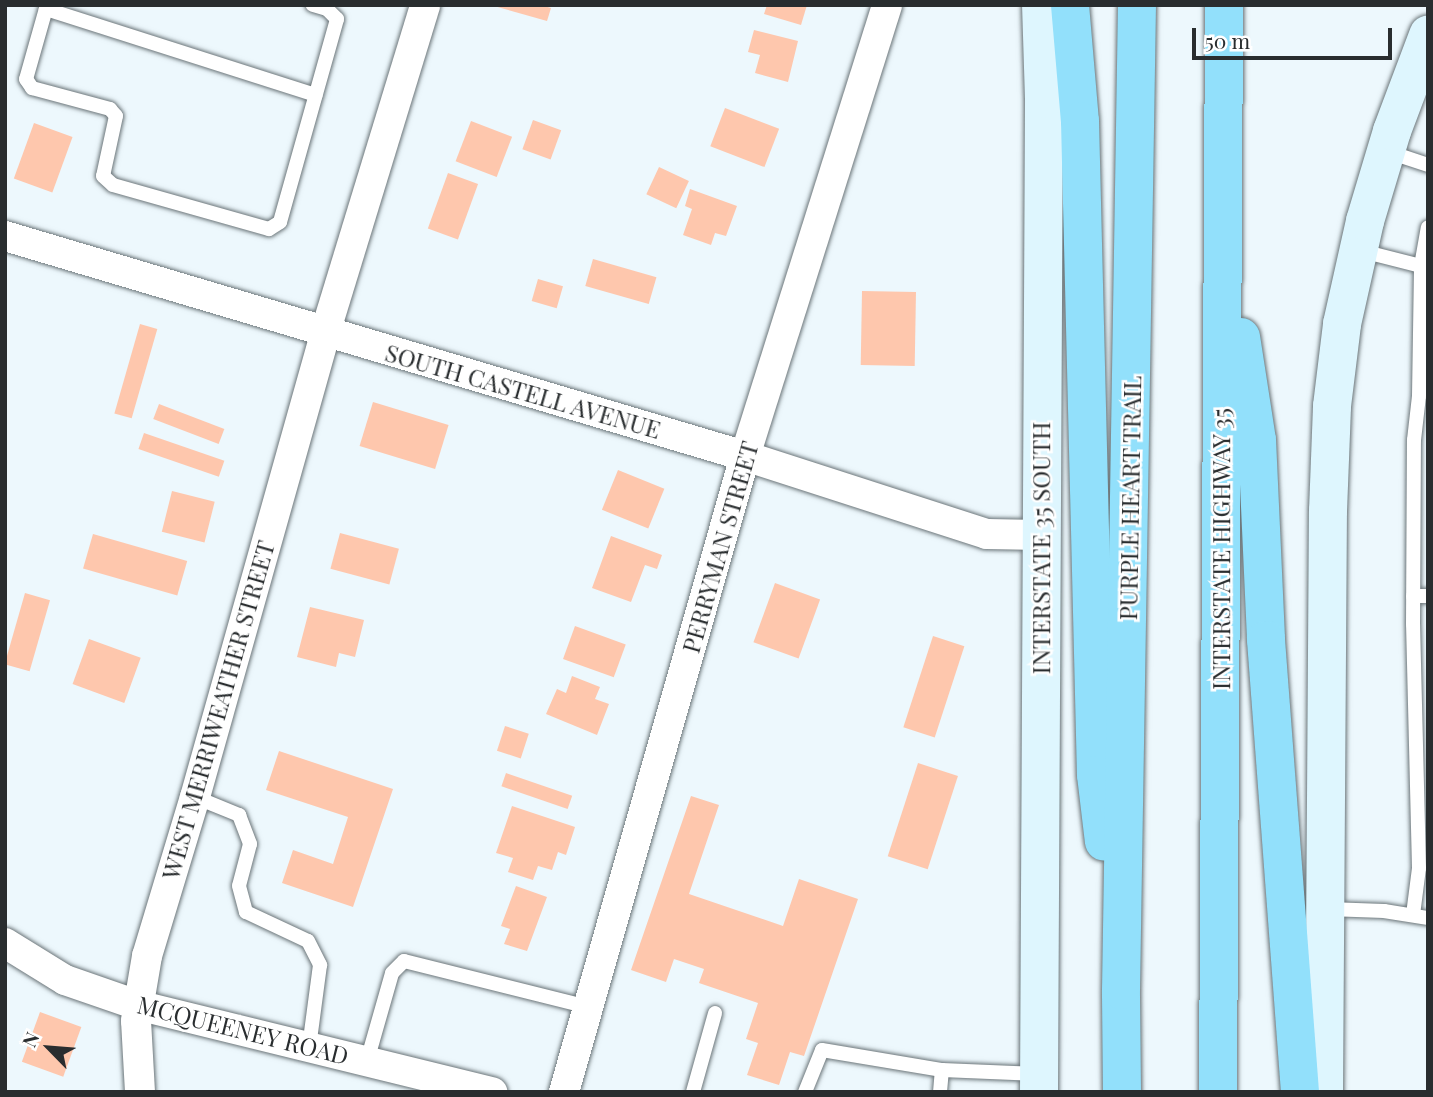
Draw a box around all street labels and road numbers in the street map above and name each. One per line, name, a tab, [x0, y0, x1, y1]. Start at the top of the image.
street label: SOUTH CASTELL AVENUE	[382, 338, 664, 444]
street label: PURPLE HEART TRAIL	[1113, 375, 1147, 621]
street label: INTERSTATE HIGHWAY 35	[1207, 408, 1235, 690]
street label: INTERSTATE 35 SOUTH	[1027, 421, 1055, 675]
street label: PERRYMAN STREET	[676, 438, 764, 656]
street label: WEST MERRIWEATHER STREET	[156, 537, 280, 883]
street label: MCQUEENEY ROAD	[134, 990, 352, 1070]

